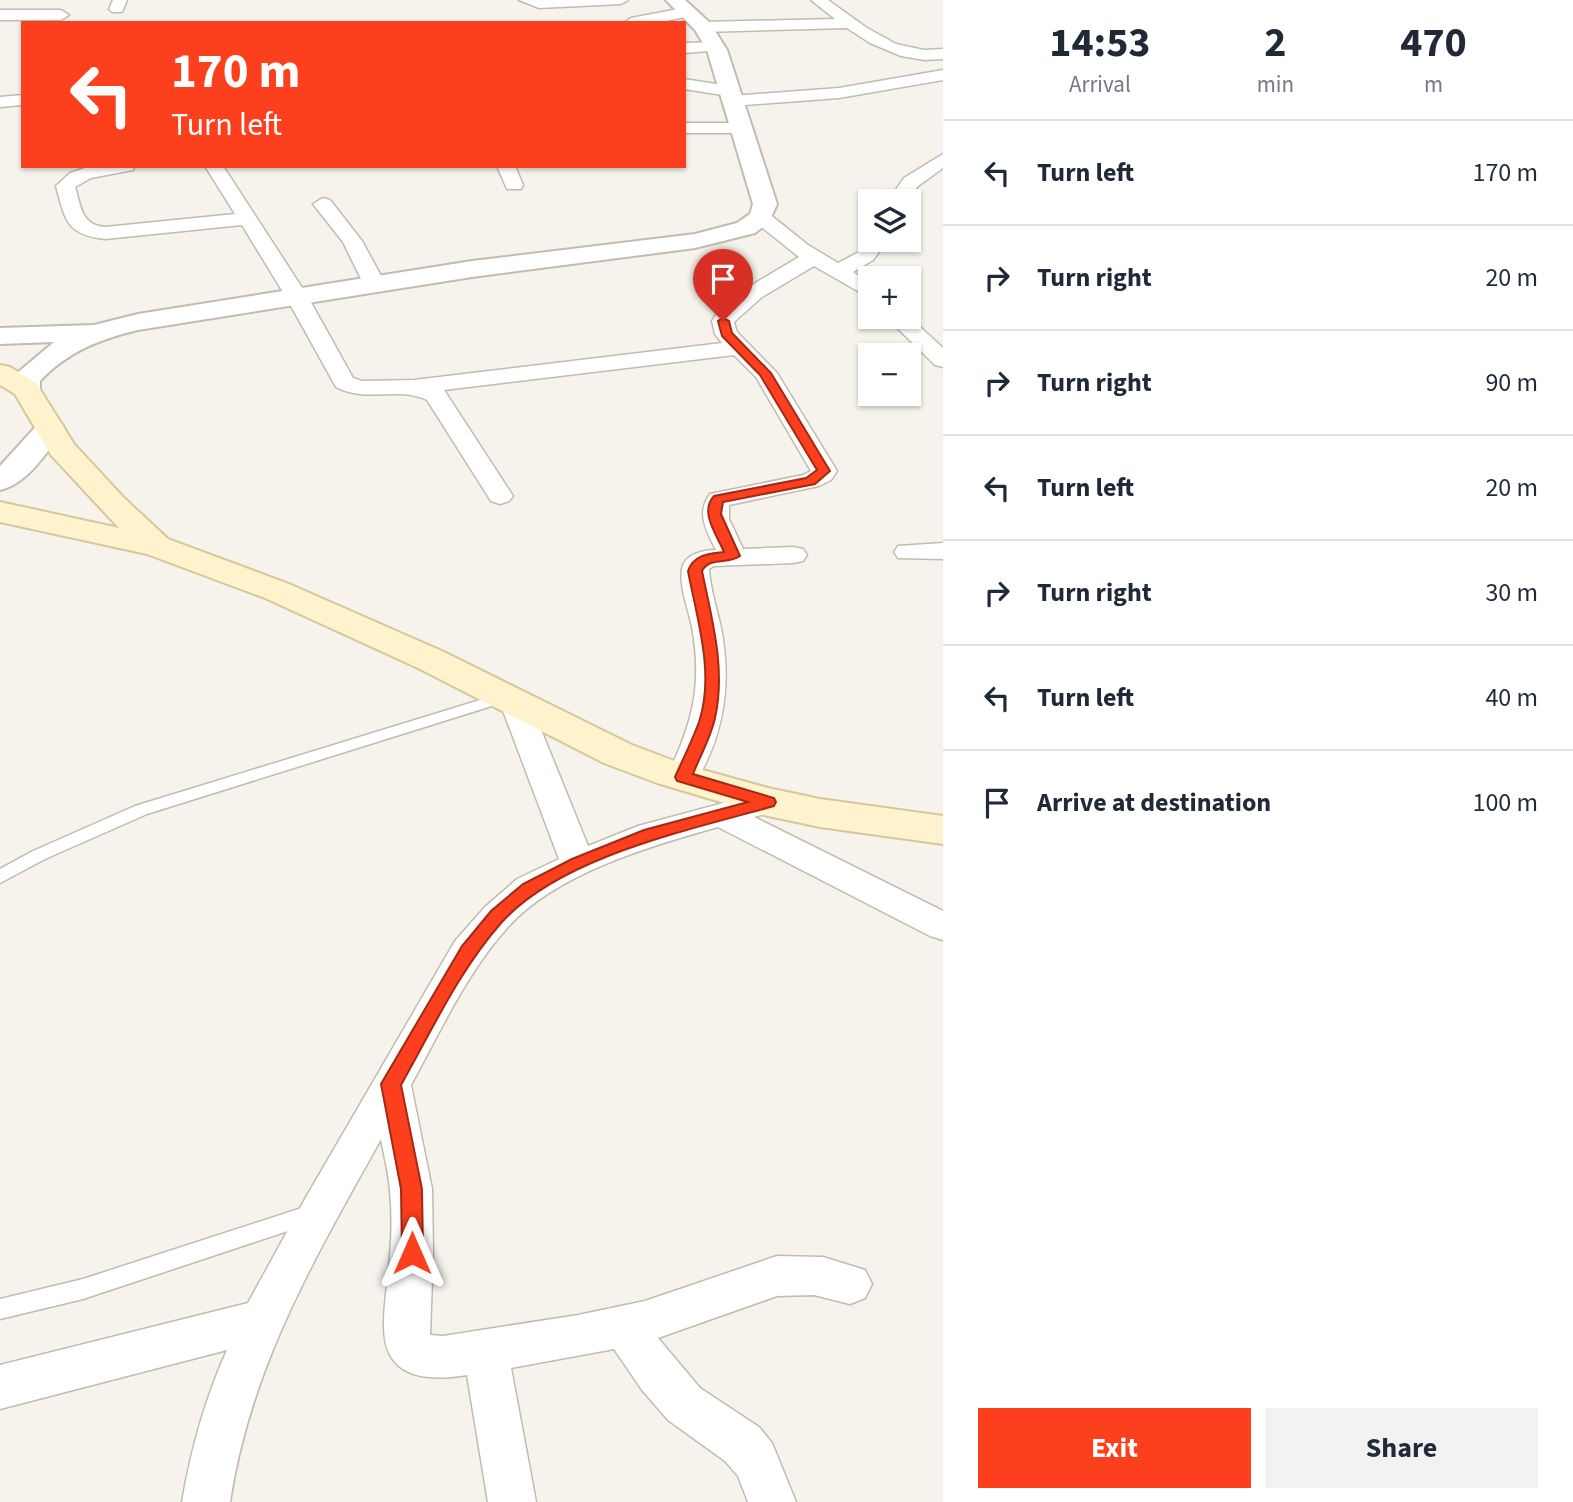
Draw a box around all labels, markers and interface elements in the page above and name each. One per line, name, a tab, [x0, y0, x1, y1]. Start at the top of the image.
text: 14:53	[1049, 13, 1151, 73]
text: 2	[1264, 13, 1286, 73]
text: 470	[1400, 13, 1467, 73]
text: 170 m	[171, 37, 300, 107]
icon: left	[56, 49, 147, 140]
text: Arrival	[1069, 68, 1131, 101]
text: min	[1257, 68, 1294, 101]
text: m	[1424, 68, 1443, 101]
text: Turn left	[171, 102, 282, 148]
icon: left	[978, 154, 1016, 192]
text: Turn left	[1037, 154, 1134, 191]
text: 170 m	[1472, 154, 1538, 191]
map controls	[858, 189, 921, 406]
button: layers	[858, 189, 921, 252]
pin	[693, 249, 753, 321]
icon: right	[978, 259, 1016, 297]
text: Turn right	[1037, 259, 1152, 296]
text: 20 m	[1485, 259, 1538, 296]
icon: arrive	[704, 260, 742, 298]
button: +	[858, 266, 921, 329]
button: −	[858, 343, 921, 406]
icon: right	[978, 364, 1016, 402]
text: Turn right	[1037, 364, 1152, 401]
text: 90 m	[1485, 364, 1538, 401]
icon: left	[978, 469, 1016, 507]
text: Turn left	[1037, 469, 1134, 506]
text: 20 m	[1485, 469, 1538, 506]
icon: right	[978, 574, 1016, 612]
text: Turn right	[1037, 574, 1152, 611]
text: 30 m	[1485, 574, 1538, 611]
icon: left	[978, 679, 1016, 717]
text: Turn left	[1037, 679, 1134, 716]
text: 40 m	[1485, 679, 1538, 716]
icon: arrive	[978, 784, 1016, 822]
text: Arrive at destination	[1037, 784, 1271, 821]
text: 100 m	[1472, 784, 1538, 821]
position arrow	[375, 1216, 449, 1290]
button: Exit	[978, 1408, 1251, 1488]
button: Share	[1265, 1408, 1538, 1488]

